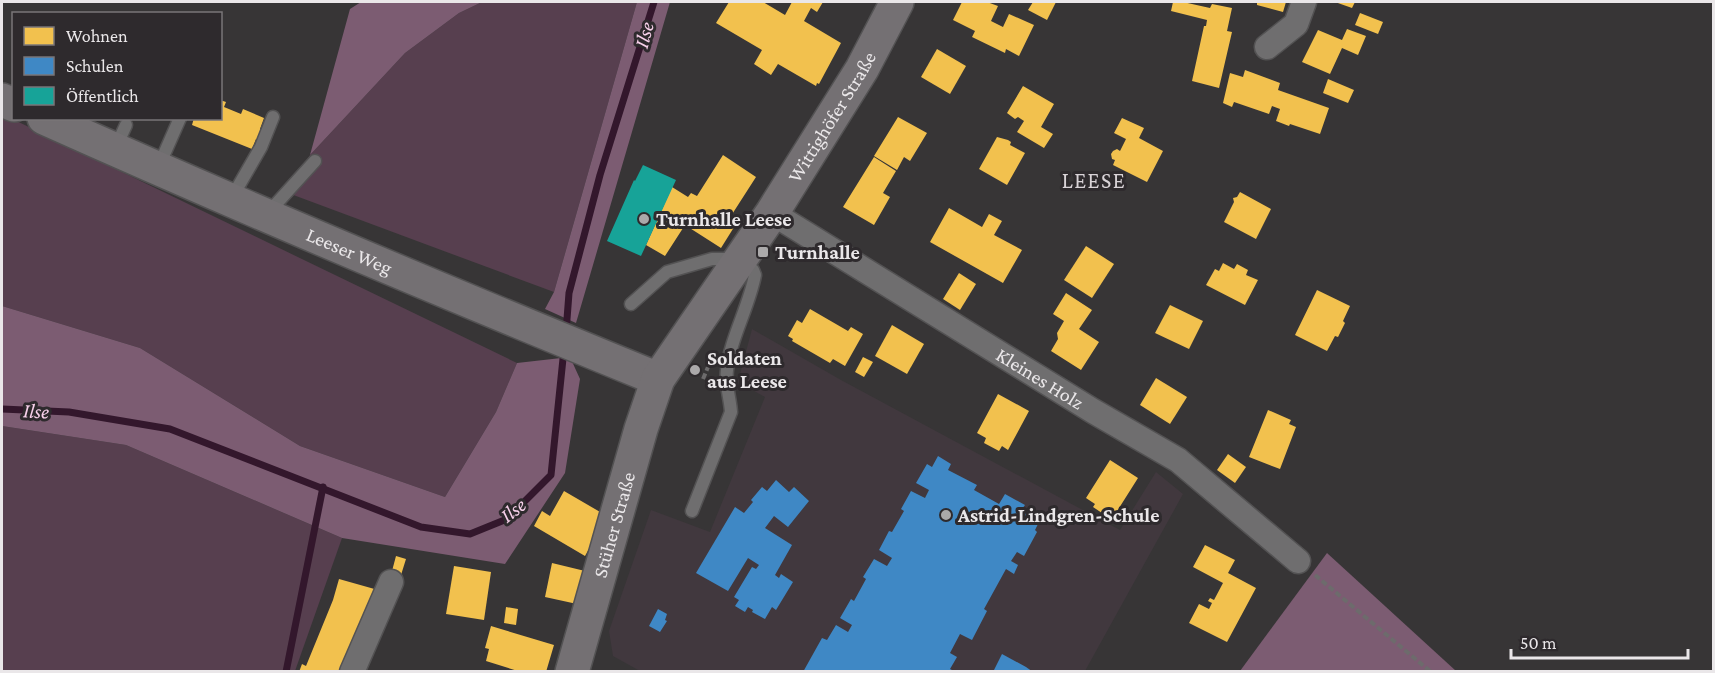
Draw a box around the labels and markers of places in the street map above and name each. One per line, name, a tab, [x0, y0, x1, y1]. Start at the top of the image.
place label: Turnhalle Leese	[656, 208, 792, 230]
marker: Turnhalle Leese	[637, 212, 651, 226]
place label: Turnhalle	[775, 241, 860, 263]
marker: Turnhalle	[756, 245, 770, 259]
place label: Soldaten aus Leese	[707, 347, 787, 392]
marker: Soldaten aus Leese	[688, 363, 702, 377]
place label: Astrid-Lindgren-Schule	[957, 504, 1160, 526]
marker: Astrid-Lindgren-Schule	[939, 508, 953, 522]

